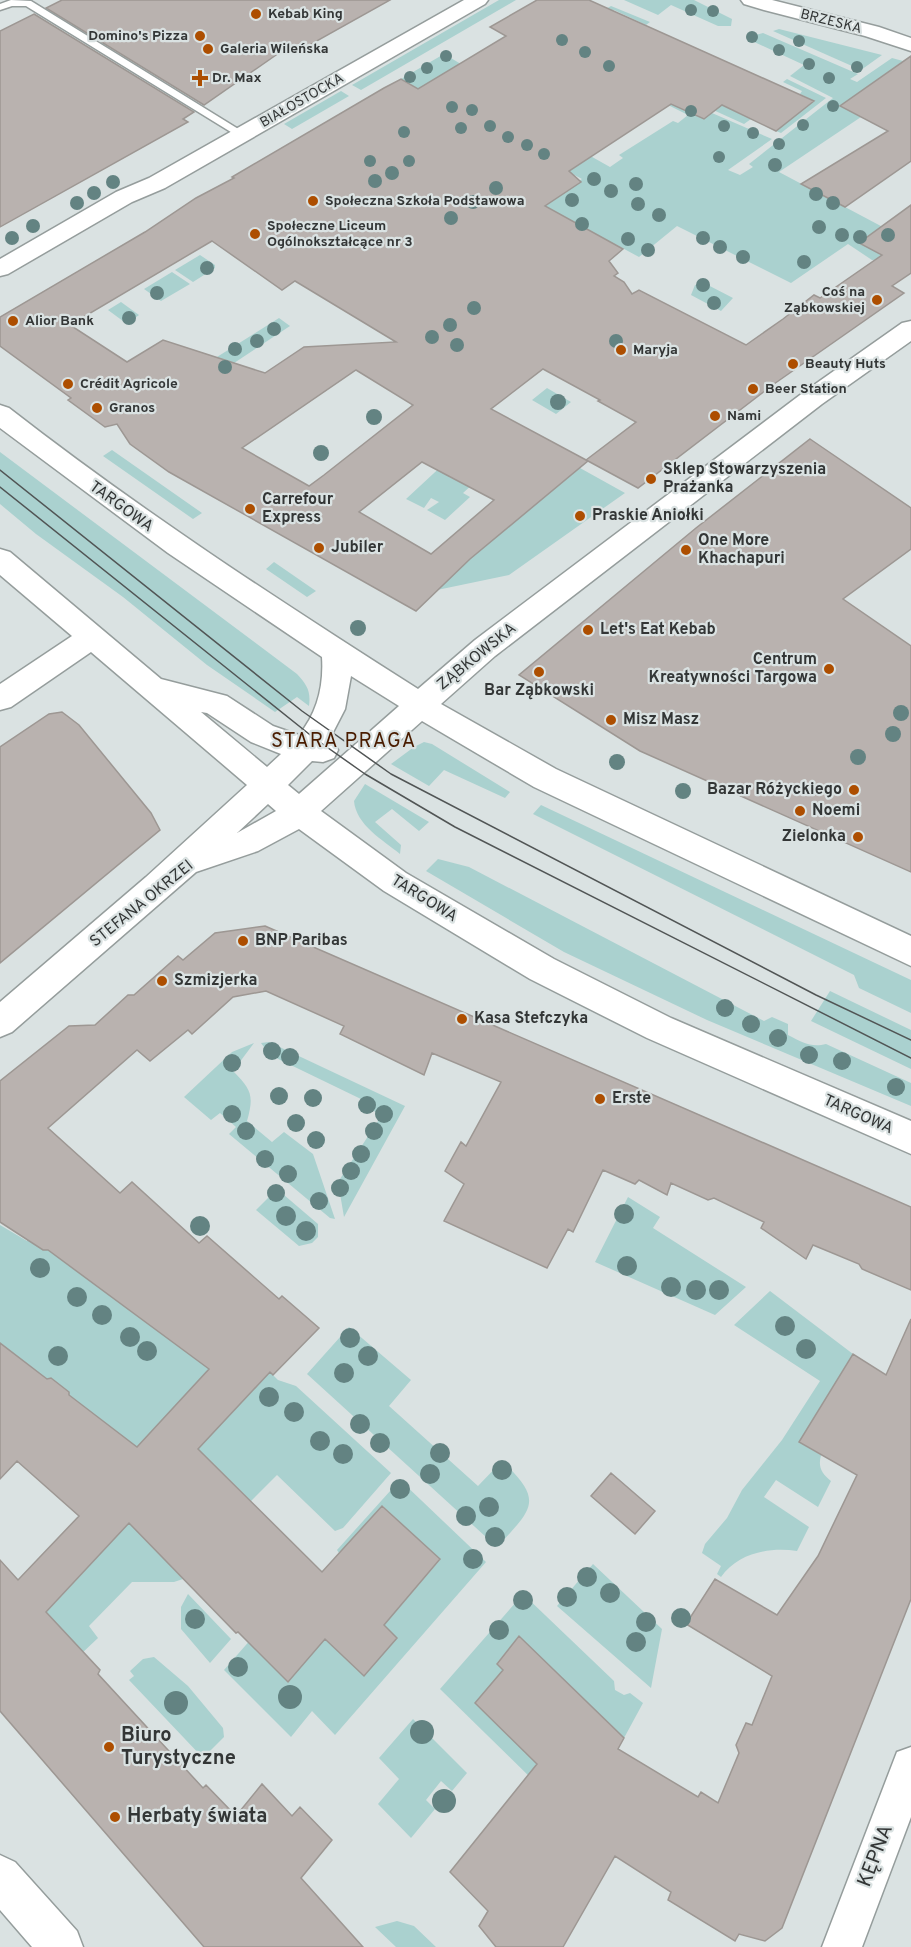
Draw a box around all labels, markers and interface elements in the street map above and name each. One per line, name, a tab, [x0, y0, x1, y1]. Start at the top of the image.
place label: Kebab King	[268, 6, 343, 23]
street label: BRZESKA	[799, 6, 863, 38]
marker: Kebab King	[249, 7, 263, 21]
place label: Domino's Pizza	[88, 28, 188, 45]
marker: Domino's Pizza	[193, 29, 207, 43]
place label: Galeria Wileńska	[220, 41, 329, 58]
marker: Galeria Wileńska	[201, 42, 215, 56]
place label: Dr. Max	[212, 70, 262, 87]
street label: BIAŁOSTOCKA	[257, 70, 347, 132]
marker: Dr. Max	[193, 71, 207, 85]
place label: Społeczna Szkoła Podstawowa	[325, 193, 524, 210]
marker: Społeczna Szkoła Podstawowa	[306, 194, 320, 208]
place label: Społeczne Liceum Ogólnokształcące nr 3	[267, 218, 413, 251]
marker: Społeczne Liceum Ogólnokształcące nr 3	[248, 227, 262, 241]
place label: Coś na Ząbkowskiej	[784, 284, 865, 317]
marker: Coś na Ząbkowskiej	[870, 293, 884, 307]
place label: Alior Bank	[25, 313, 94, 330]
marker: Alior Bank	[6, 314, 20, 328]
place label: Maryja	[633, 342, 678, 359]
marker: Maryja	[614, 343, 628, 357]
place label: Beauty Huts	[805, 356, 886, 373]
marker: Beauty Huts	[786, 357, 800, 371]
place label: Crédit Agricole	[80, 376, 178, 393]
marker: Crédit Agricole	[61, 377, 75, 391]
place label: Beer Station	[765, 381, 847, 398]
marker: Beer Station	[746, 382, 760, 396]
place label: Granos	[109, 400, 155, 417]
marker: Granos	[90, 401, 104, 415]
place label: Nami	[727, 408, 761, 425]
marker: Nami	[708, 409, 722, 423]
place label: Sklep Stowarzyszenia Prażanka	[663, 460, 826, 498]
marker: Sklep Stowarzyszenia Prażanka	[644, 472, 658, 486]
street label: TARGOWA	[85, 477, 157, 537]
place label: Carrefour Express	[262, 490, 334, 528]
marker: Carrefour Express	[243, 502, 257, 516]
place label: Praskie Aniołki	[592, 506, 704, 526]
marker: Praskie Aniołki	[573, 509, 587, 523]
place label: One More Khachapuri	[698, 531, 785, 569]
place label: Jubiler	[331, 538, 384, 558]
marker: Jubiler	[312, 541, 326, 555]
marker: One More Khachapuri	[679, 543, 693, 557]
street label: ZĄBKOWSKA	[433, 619, 521, 695]
place label: Let's Eat Kebab	[600, 620, 716, 640]
marker: Let's Eat Kebab	[581, 623, 595, 637]
place label: Centrum Kreatywności Targowa	[649, 650, 817, 688]
marker: Centrum Kreatywności Targowa	[822, 662, 836, 676]
marker: Bar Ząbkowski	[532, 665, 546, 679]
place label: Bar Ząbkowski	[484, 681, 594, 701]
place label: Misz Masz	[623, 710, 699, 730]
marker: Misz Masz	[604, 713, 618, 727]
district label: STARA PRAGA	[271, 729, 417, 755]
place label: Bazar Różyckiego	[707, 780, 842, 800]
marker: Bazar Różyckiego	[847, 783, 861, 797]
place label: Noemi	[812, 801, 860, 821]
marker: Noemi	[793, 804, 807, 818]
place label: Zielonka	[782, 827, 846, 847]
marker: Zielonka	[851, 830, 865, 844]
street label: STEFANA OKRZEI	[86, 856, 198, 952]
street label: TARGOWA	[387, 871, 461, 927]
place label: BNP Paribas	[255, 931, 348, 951]
marker: BNP Paribas	[236, 934, 250, 948]
place label: Szmizjerka	[174, 971, 257, 991]
marker: Szmizjerka	[155, 974, 169, 988]
place label: Kasa Stefczyka	[474, 1009, 588, 1029]
marker: Kasa Stefczyka	[455, 1012, 469, 1026]
place label: Erste	[612, 1089, 651, 1109]
street label: TARGOWA	[820, 1091, 896, 1139]
marker: Erste	[593, 1092, 607, 1106]
place label: Biuro Turystyczne	[121, 1723, 236, 1772]
marker: Biuro Turystyczne	[102, 1740, 116, 1754]
place label: Herbaty świata	[127, 1804, 267, 1830]
marker: Herbaty świata	[108, 1810, 122, 1824]
street label: KĘPNA	[852, 1821, 900, 1891]

